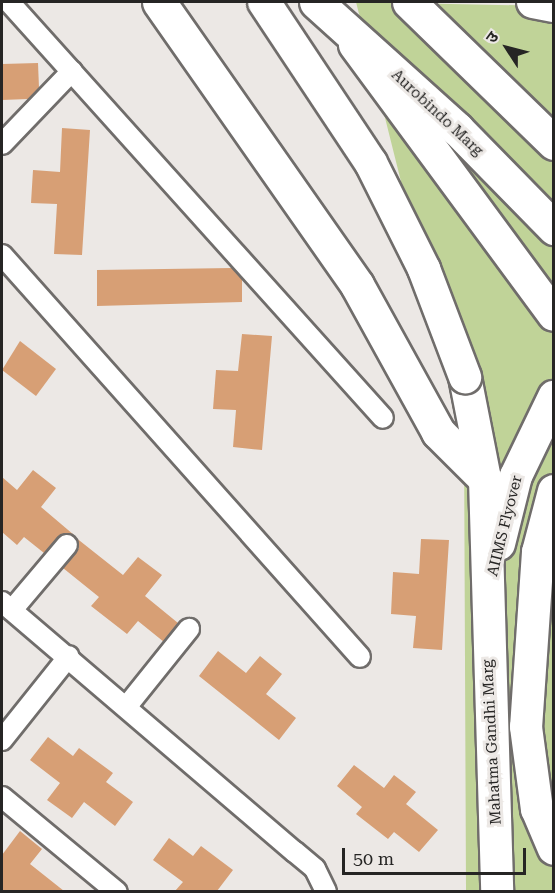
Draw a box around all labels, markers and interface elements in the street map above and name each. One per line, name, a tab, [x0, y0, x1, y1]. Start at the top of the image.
north arrow	[477, 18, 537, 78]
text: उ	[482, 28, 502, 47]
street label: Aurobindo Marg	[388, 66, 486, 160]
street label: AIIMS Flyover	[484, 474, 526, 578]
street label: Mahatma Gandhi Marg	[479, 659, 505, 825]
scale bar	[345, 836, 530, 874]
text: 50 m	[353, 848, 394, 869]

